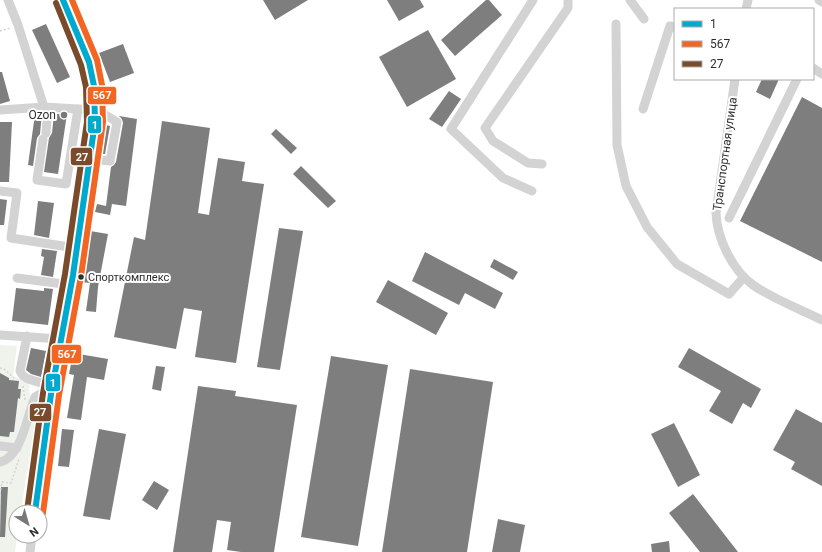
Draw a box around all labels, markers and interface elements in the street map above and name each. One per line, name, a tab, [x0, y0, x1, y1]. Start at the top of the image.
legend	[674, 8, 814, 80]
text: 1	[710, 17, 717, 31]
text: 567	[710, 37, 730, 51]
text: 27	[710, 57, 724, 71]
line badge: 567	[87, 86, 117, 105]
text: 567	[93, 89, 111, 102]
street label: Транспортная улица	[710, 96, 740, 212]
place label: Ozon	[28, 108, 56, 122]
marker: Ozon	[59, 110, 69, 120]
line badge: 1	[87, 115, 102, 134]
text: 1	[92, 119, 98, 132]
line badge: 27	[70, 147, 93, 166]
text: 27	[76, 151, 88, 164]
place label: Спорткомплекс	[88, 271, 169, 284]
marker: Спорткомплекс	[76, 272, 86, 282]
line badge: 567	[51, 344, 82, 364]
text: 567	[58, 348, 76, 361]
line badge: 1	[45, 373, 61, 392]
text: 1	[50, 377, 56, 390]
line badge: 27	[29, 403, 52, 422]
text: 27	[34, 406, 46, 419]
north arrow	[8, 504, 48, 544]
text: N	[27, 524, 41, 539]

